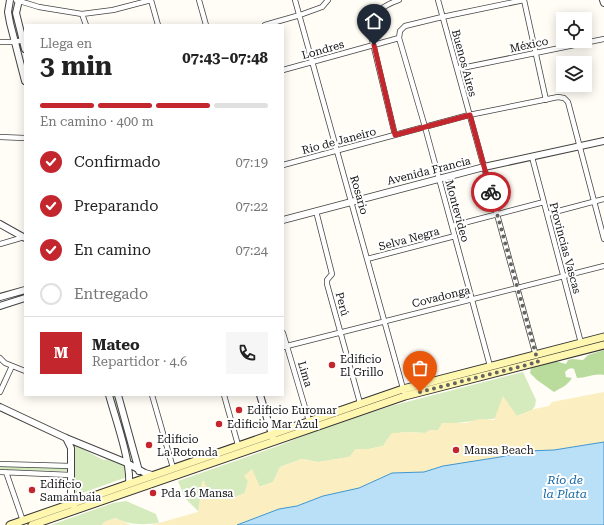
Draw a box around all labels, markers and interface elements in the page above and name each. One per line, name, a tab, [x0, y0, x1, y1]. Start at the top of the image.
pin	[357, 4, 391, 45]
icon: home	[363, 10, 385, 32]
map controls	[556, 12, 592, 92]
button: locate	[556, 12, 592, 48]
street label: Buenos Aires	[449, 28, 479, 98]
street label: México	[509, 35, 550, 55]
text: Llega en	[40, 36, 92, 51]
street label: Londres	[300, 38, 346, 62]
text: 07:43–07:48	[182, 49, 268, 67]
text: 3 min	[40, 51, 112, 81]
button: layers	[556, 56, 592, 92]
text: En camino · 400 m	[40, 114, 154, 129]
street label: Rio de Janeiro	[300, 125, 378, 157]
icon: check	[40, 151, 62, 173]
text: Confirmado	[74, 153, 161, 171]
street label: Avenida Francia	[386, 154, 472, 188]
text: 07:19	[236, 155, 268, 170]
courier	[471, 172, 511, 212]
street label: Rosario	[347, 174, 371, 216]
street label: Montevideo	[442, 178, 472, 244]
icon: bike	[480, 181, 502, 203]
icon: check	[40, 195, 62, 217]
text: Preparando	[74, 197, 158, 215]
text: 07:22	[236, 199, 268, 214]
street label: Provincias Vascas	[547, 201, 583, 295]
street label: Selva Negra	[377, 225, 441, 253]
icon: check	[40, 239, 62, 261]
text: En camino	[74, 241, 151, 259]
text: 07:24	[236, 243, 268, 258]
street label: Covadonga	[411, 283, 471, 310]
text: Entregado	[74, 285, 148, 303]
street label: Perú	[333, 291, 351, 318]
button: phone	[226, 332, 268, 374]
text: Mateo	[92, 336, 140, 354]
text: M	[54, 344, 68, 362]
pin	[403, 351, 437, 392]
place label: Edificio El Grillo	[340, 353, 384, 379]
text: Repartidor · 4.6	[92, 354, 187, 369]
icon: bag	[409, 357, 431, 379]
street label: Lima	[295, 360, 315, 389]
marker: Edificio El Grillo	[327, 360, 337, 370]
place label: Edificio Euromar	[247, 404, 337, 417]
marker: Edificio Euromar	[234, 405, 244, 415]
place label: Edificio Mar Azul	[227, 418, 319, 431]
marker: Edificio Mar Azul	[214, 419, 224, 429]
place label: Edificio La Rotonda	[157, 433, 218, 459]
marker: Edificio La Rotonda	[144, 440, 154, 450]
place label: Mansa Beach	[464, 444, 534, 457]
marker: Mansa Beach	[451, 445, 461, 455]
water label: Río de la Plata	[543, 473, 587, 501]
place label: Edificio Samambaia	[40, 478, 101, 504]
marker: Edificio Samambaia	[27, 485, 37, 495]
place label: Pda 16 Mansa	[161, 487, 233, 500]
marker: Pda 16 Mansa	[148, 488, 158, 498]

